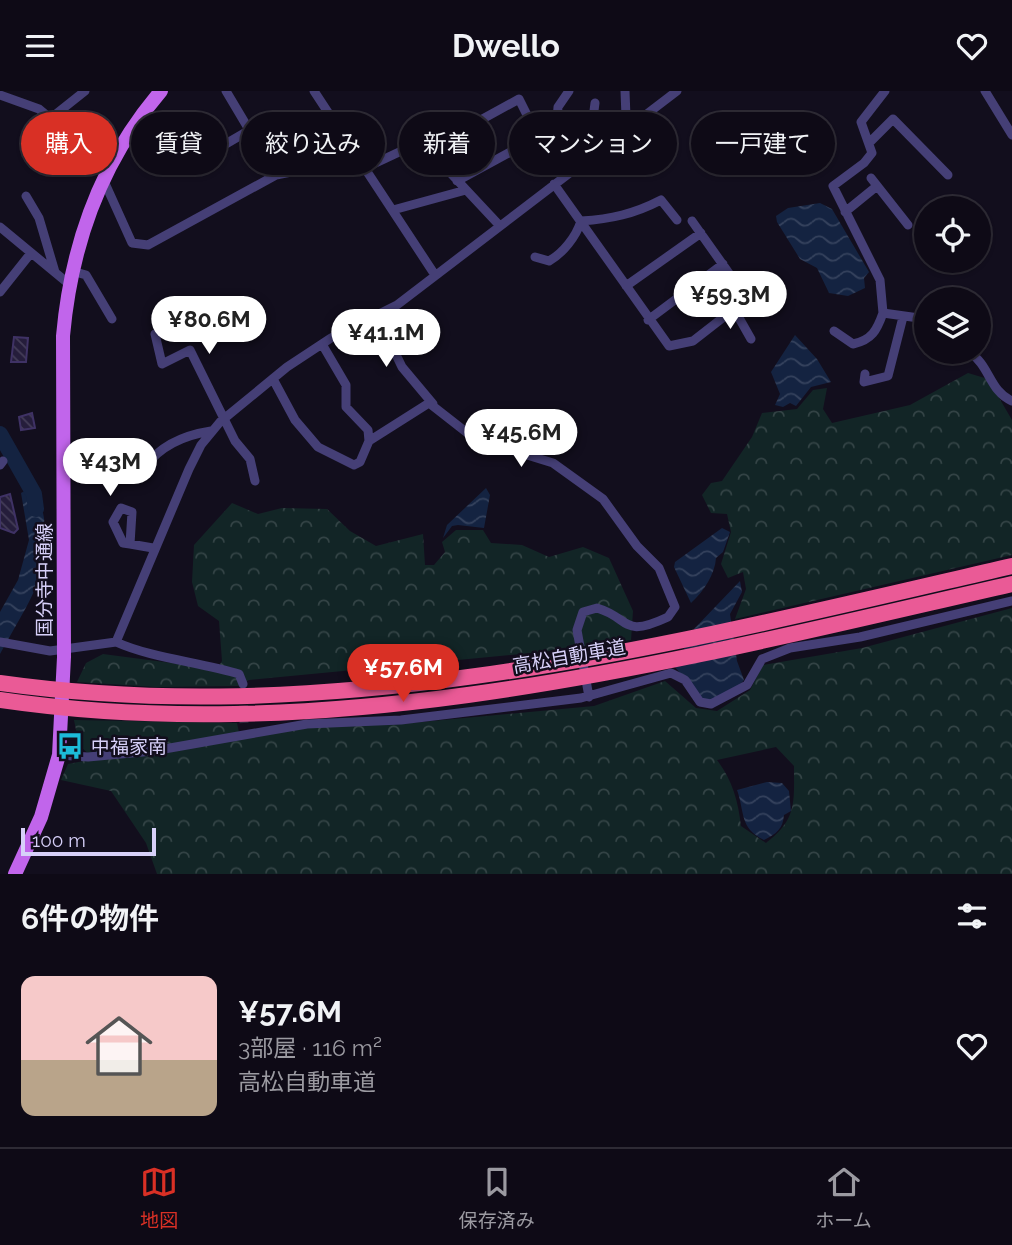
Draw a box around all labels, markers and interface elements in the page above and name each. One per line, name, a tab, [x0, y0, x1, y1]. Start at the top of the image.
icon: menu	[21, 27, 59, 65]
text: Dwello	[452, 27, 560, 64]
icon: heart	[953, 27, 991, 65]
chip: 購入	[21, 112, 117, 175]
chip: 賃貸	[131, 112, 227, 175]
chip: 絞り込み	[241, 112, 385, 175]
chip: 新着	[399, 112, 495, 175]
chip: マンション	[509, 112, 677, 175]
chip: 一戸建て	[691, 112, 835, 175]
map controls	[914, 196, 991, 364]
button: locate	[914, 196, 991, 273]
pin: ¥59.3M	[673, 271, 787, 331]
text: ¥59.3M	[690, 280, 770, 307]
button: layers	[914, 287, 991, 364]
pin: ¥80.6M	[152, 296, 266, 356]
text: ¥80.6M	[167, 305, 251, 332]
pin: ¥41.1M	[329, 309, 443, 369]
text: ¥41.1M	[347, 318, 425, 345]
pin: ¥45.6M	[464, 409, 578, 469]
text: ¥45.6M	[480, 418, 562, 445]
pin: ¥43M	[69, 439, 151, 498]
text: ¥43M	[79, 447, 141, 474]
street label: 国分寺中通線	[33, 523, 55, 637]
street label: 高松自動車道	[511, 635, 627, 677]
pin: ¥57.6M	[346, 645, 460, 704]
text: ¥57.6M	[363, 653, 443, 680]
bus stop icon: 中福家南	[55, 731, 85, 761]
place label: 中福家南	[91, 735, 167, 757]
scale bar	[21, 825, 156, 857]
text: 100 m	[32, 829, 86, 851]
icon: filters	[953, 897, 991, 935]
text: 6件の物件	[21, 901, 159, 936]
text: ¥57.6M	[238, 994, 342, 1029]
icon: home	[77, 1004, 161, 1088]
icon: heart	[953, 1027, 991, 1065]
text: 3部屋 · 116 m²	[238, 1034, 382, 1061]
text: 高松自動車道	[238, 1068, 376, 1095]
tab: 地図	[140, 1163, 178, 1232]
tab: 保存済み	[459, 1163, 535, 1232]
tab: ホーム	[815, 1163, 872, 1232]

